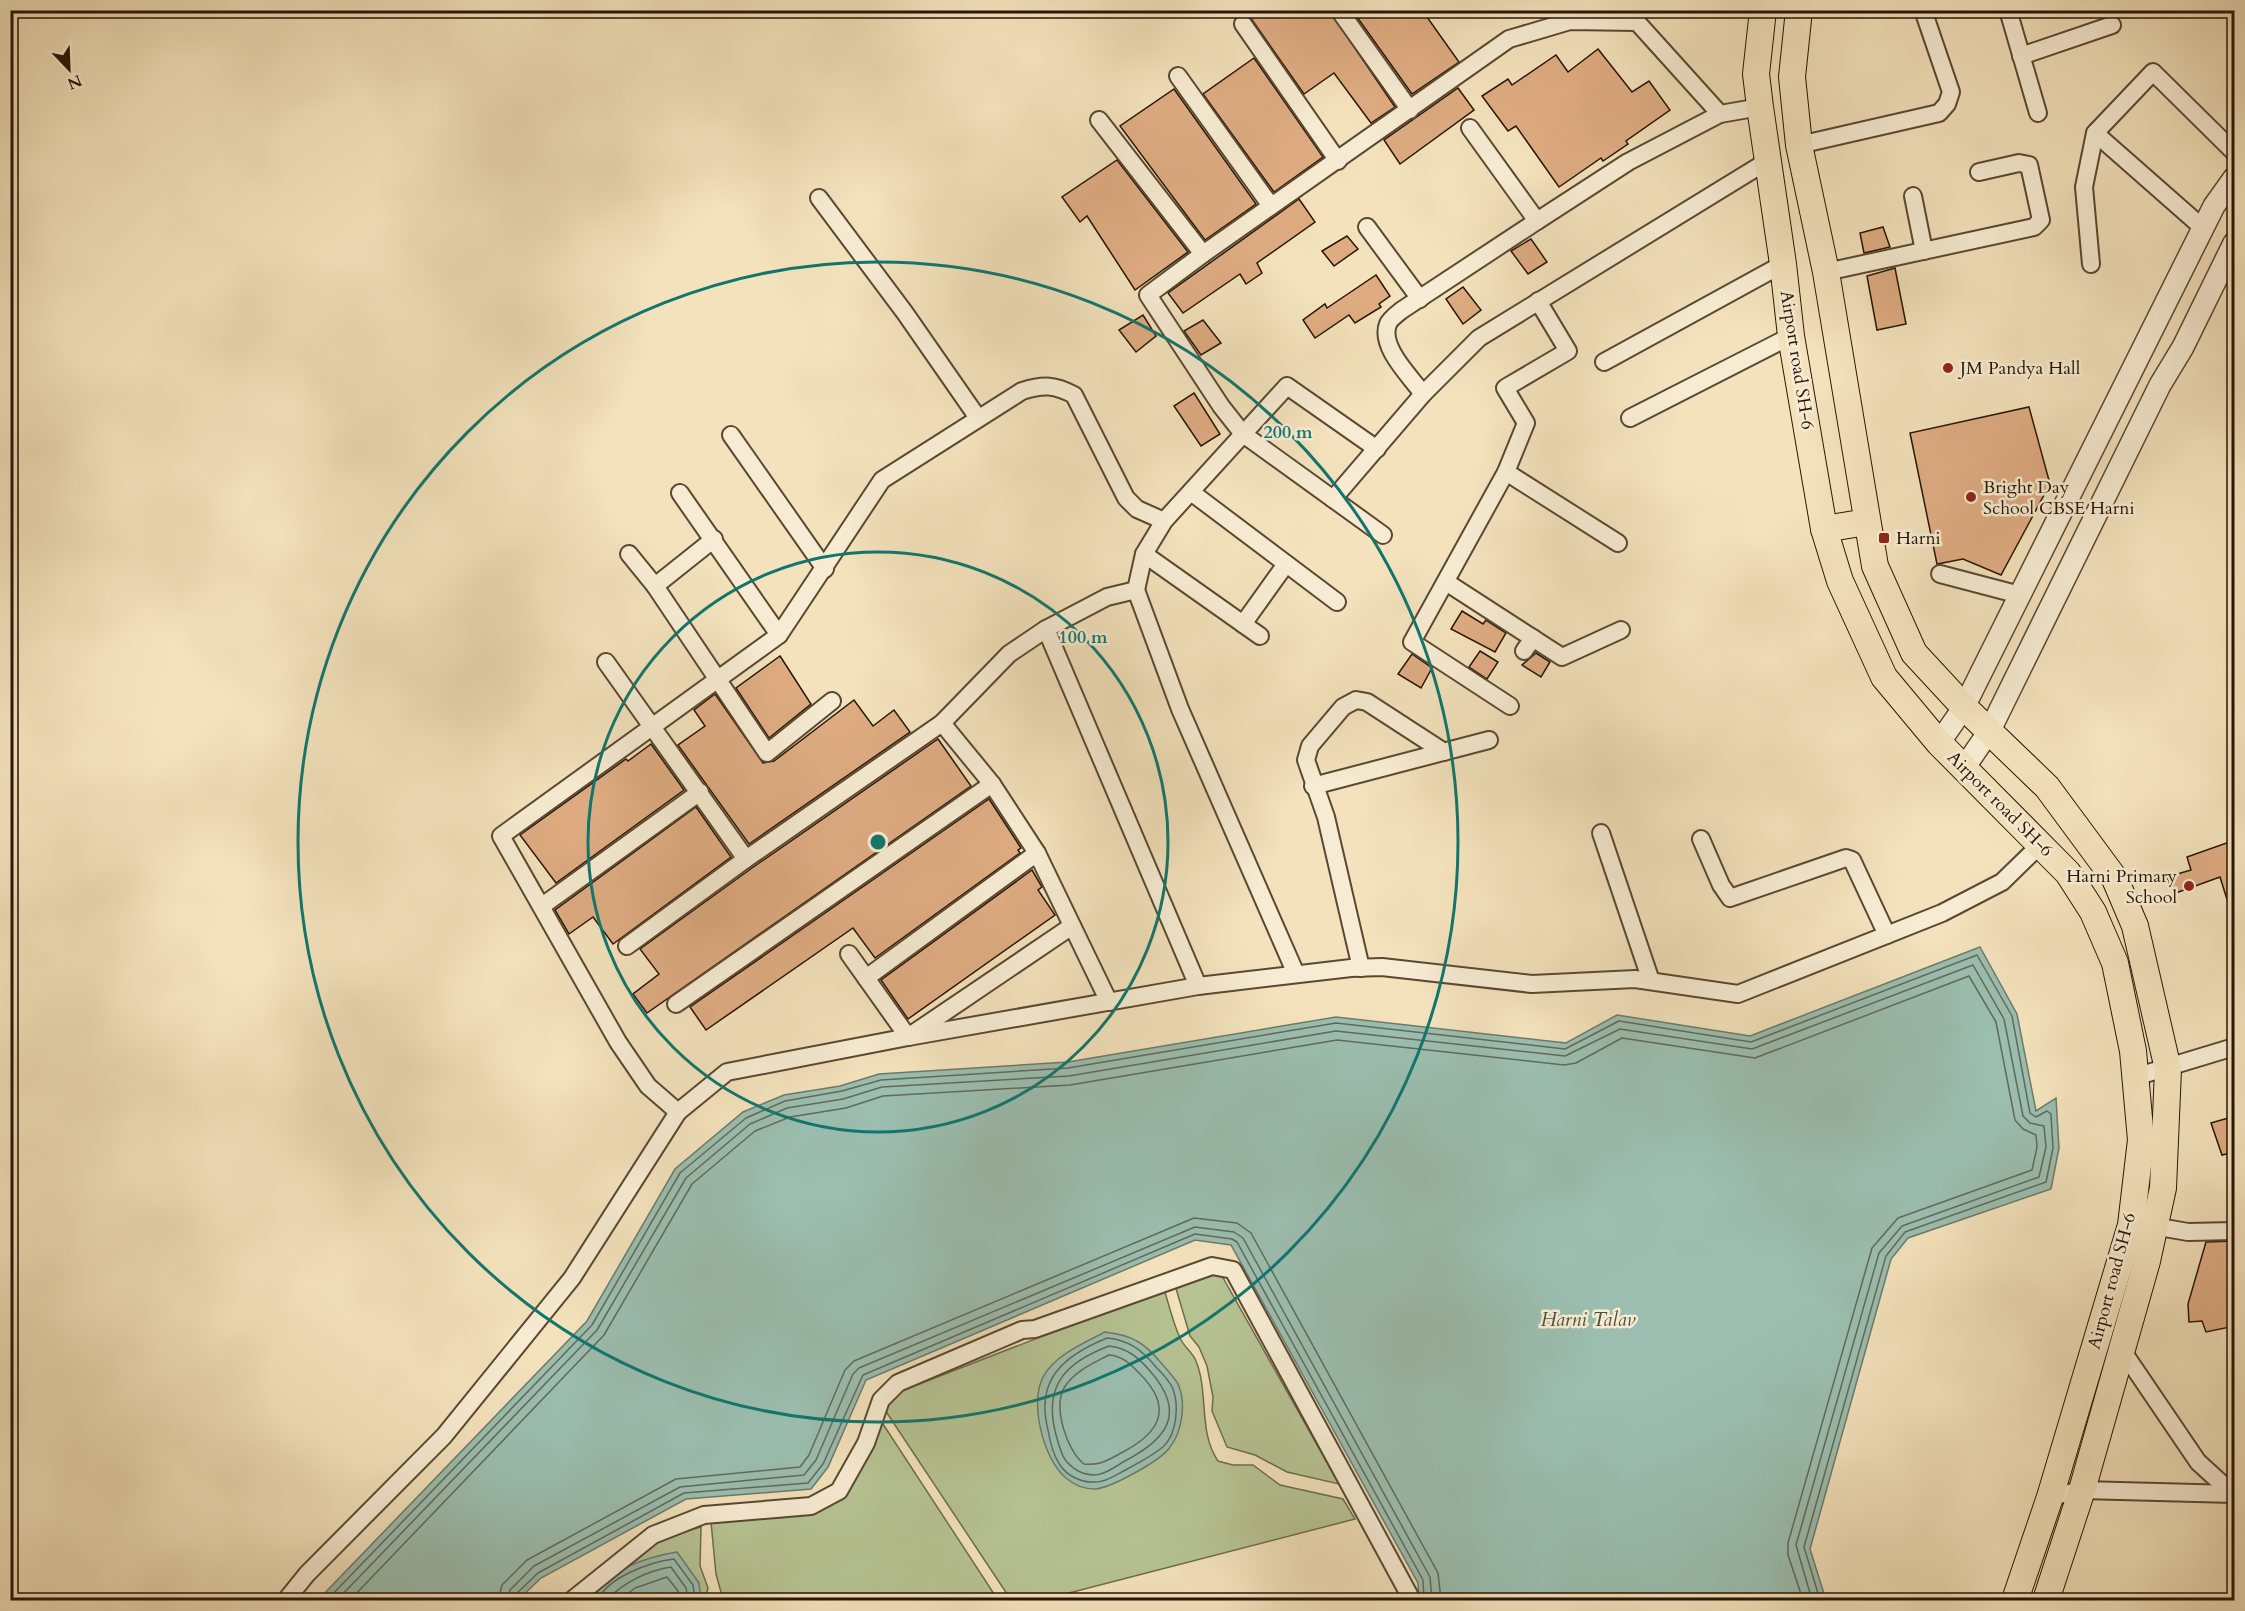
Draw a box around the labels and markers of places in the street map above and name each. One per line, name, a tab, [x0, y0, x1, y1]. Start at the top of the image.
place label: JM Pandya Hall	[1957, 356, 2081, 381]
marker: JM Pandya Hall	[1941, 361, 1955, 375]
place label: Bright Day School CBSE Harni	[1983, 475, 2135, 521]
marker: Bright Day School CBSE Harni	[1964, 490, 1978, 504]
place label: Harni	[1896, 526, 1941, 551]
marker: Harni	[1877, 531, 1891, 545]
centre of rings	[868, 832, 888, 852]
place label: Harni Primary School	[2066, 864, 2177, 910]
marker: Harni Primary School	[2182, 879, 2196, 893]

